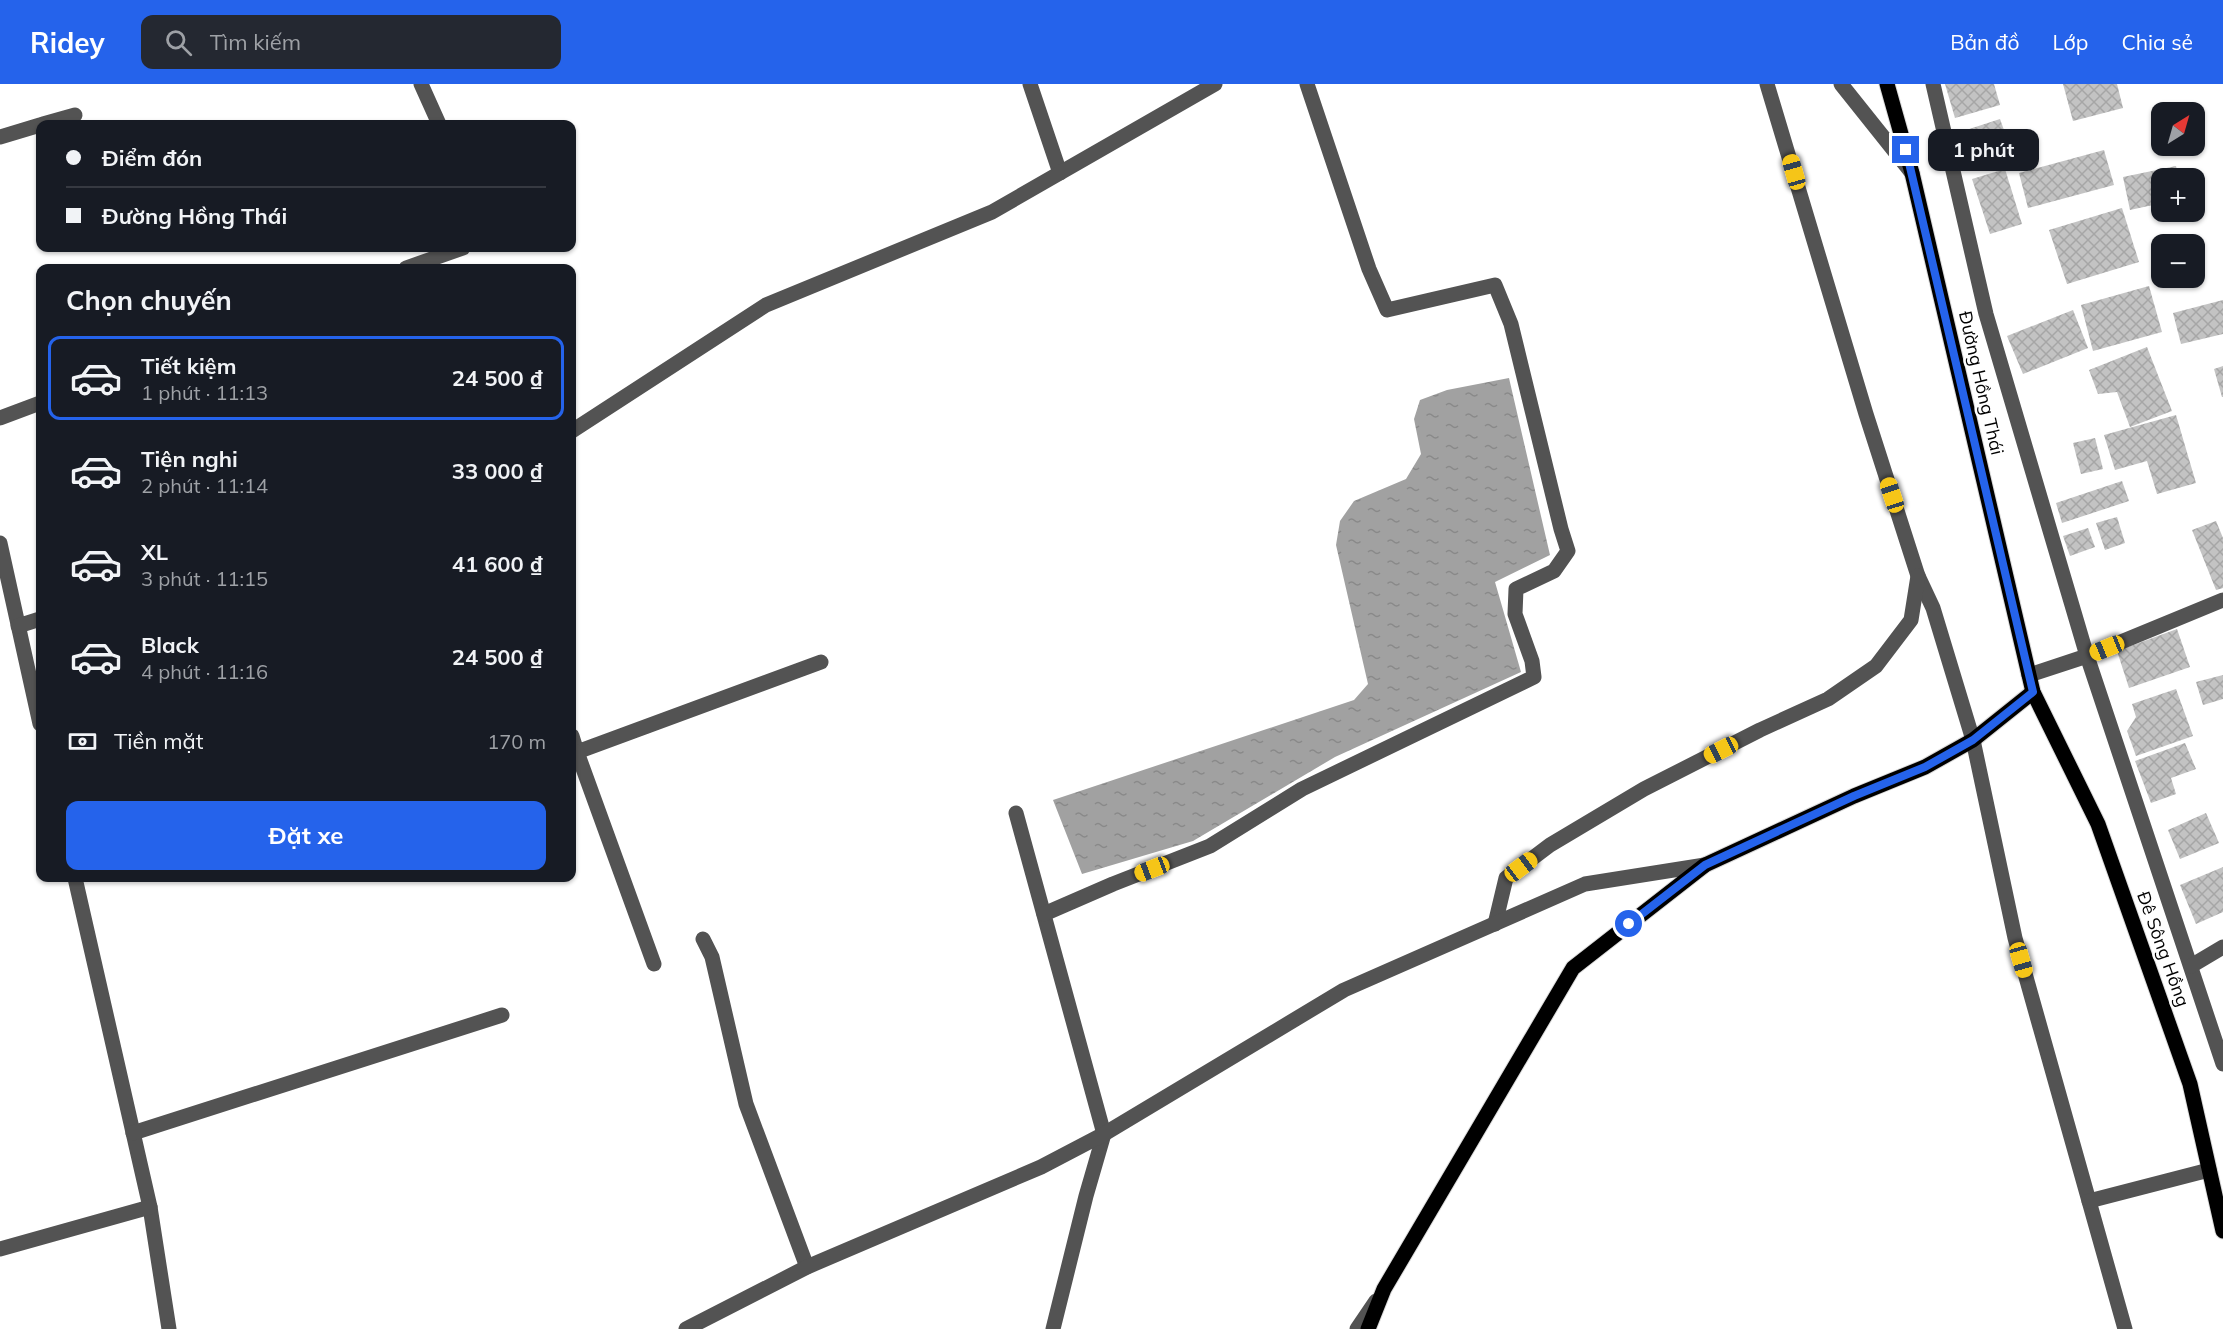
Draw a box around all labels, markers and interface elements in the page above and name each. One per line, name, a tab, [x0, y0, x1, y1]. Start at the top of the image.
search box	[141, 15, 561, 69]
text: Ridey	[30, 25, 105, 60]
icon: search	[162, 26, 195, 59]
text: Tìm kiếm	[210, 28, 301, 56]
text: Bản đồ	[1950, 29, 2019, 55]
text: Lớp	[2052, 29, 2088, 55]
text: Chia sẻ	[2121, 29, 2193, 55]
north arrow	[2151, 102, 2205, 156]
map controls	[2151, 102, 2205, 288]
callout: 1 phút	[1927, 129, 2038, 171]
route end	[1892, 136, 1919, 163]
text: 1 phút	[1953, 137, 2014, 162]
text: Điểm đón	[102, 144, 202, 172]
car	[1780, 152, 1808, 192]
button: +	[2151, 168, 2205, 222]
text: Đường Hồng Thái	[102, 202, 287, 230]
button: −	[2151, 234, 2205, 288]
text: Chọn chuyến	[66, 283, 232, 317]
street label: Đường Hồng Thái	[1954, 309, 2009, 457]
icon: car	[69, 351, 123, 405]
text: Tiết kiệm	[141, 352, 236, 380]
text: 24 500 ₫	[452, 364, 543, 392]
text: 1 phút · 11:13	[141, 380, 268, 405]
icon: car	[69, 444, 123, 498]
text: Tiện nghi	[141, 445, 238, 473]
text: 33 000 ₫	[452, 457, 543, 485]
text: 2 phút · 11:14	[141, 473, 268, 498]
car	[1878, 475, 1906, 515]
icon: car	[69, 537, 123, 591]
text: XL	[141, 538, 168, 566]
text: 41 600 ₫	[452, 550, 543, 578]
text: 3 phút · 11:15	[141, 566, 268, 591]
icon: car	[69, 630, 123, 684]
text: Black	[141, 631, 199, 659]
car	[2087, 633, 2127, 663]
text: 24 500 ₫	[452, 643, 543, 671]
text: 4 phút · 11:16	[141, 659, 268, 684]
icon: cash	[66, 725, 99, 758]
text: Tiền mặt	[114, 727, 203, 755]
text: 170 m	[487, 729, 546, 754]
car	[1701, 734, 1741, 766]
button: Đặt xe	[66, 801, 546, 870]
car	[1501, 849, 1541, 885]
car	[1132, 854, 1172, 884]
street label: Đê Sông Hồng	[2132, 888, 2195, 1010]
route start	[1615, 910, 1642, 937]
car	[2007, 940, 2035, 980]

